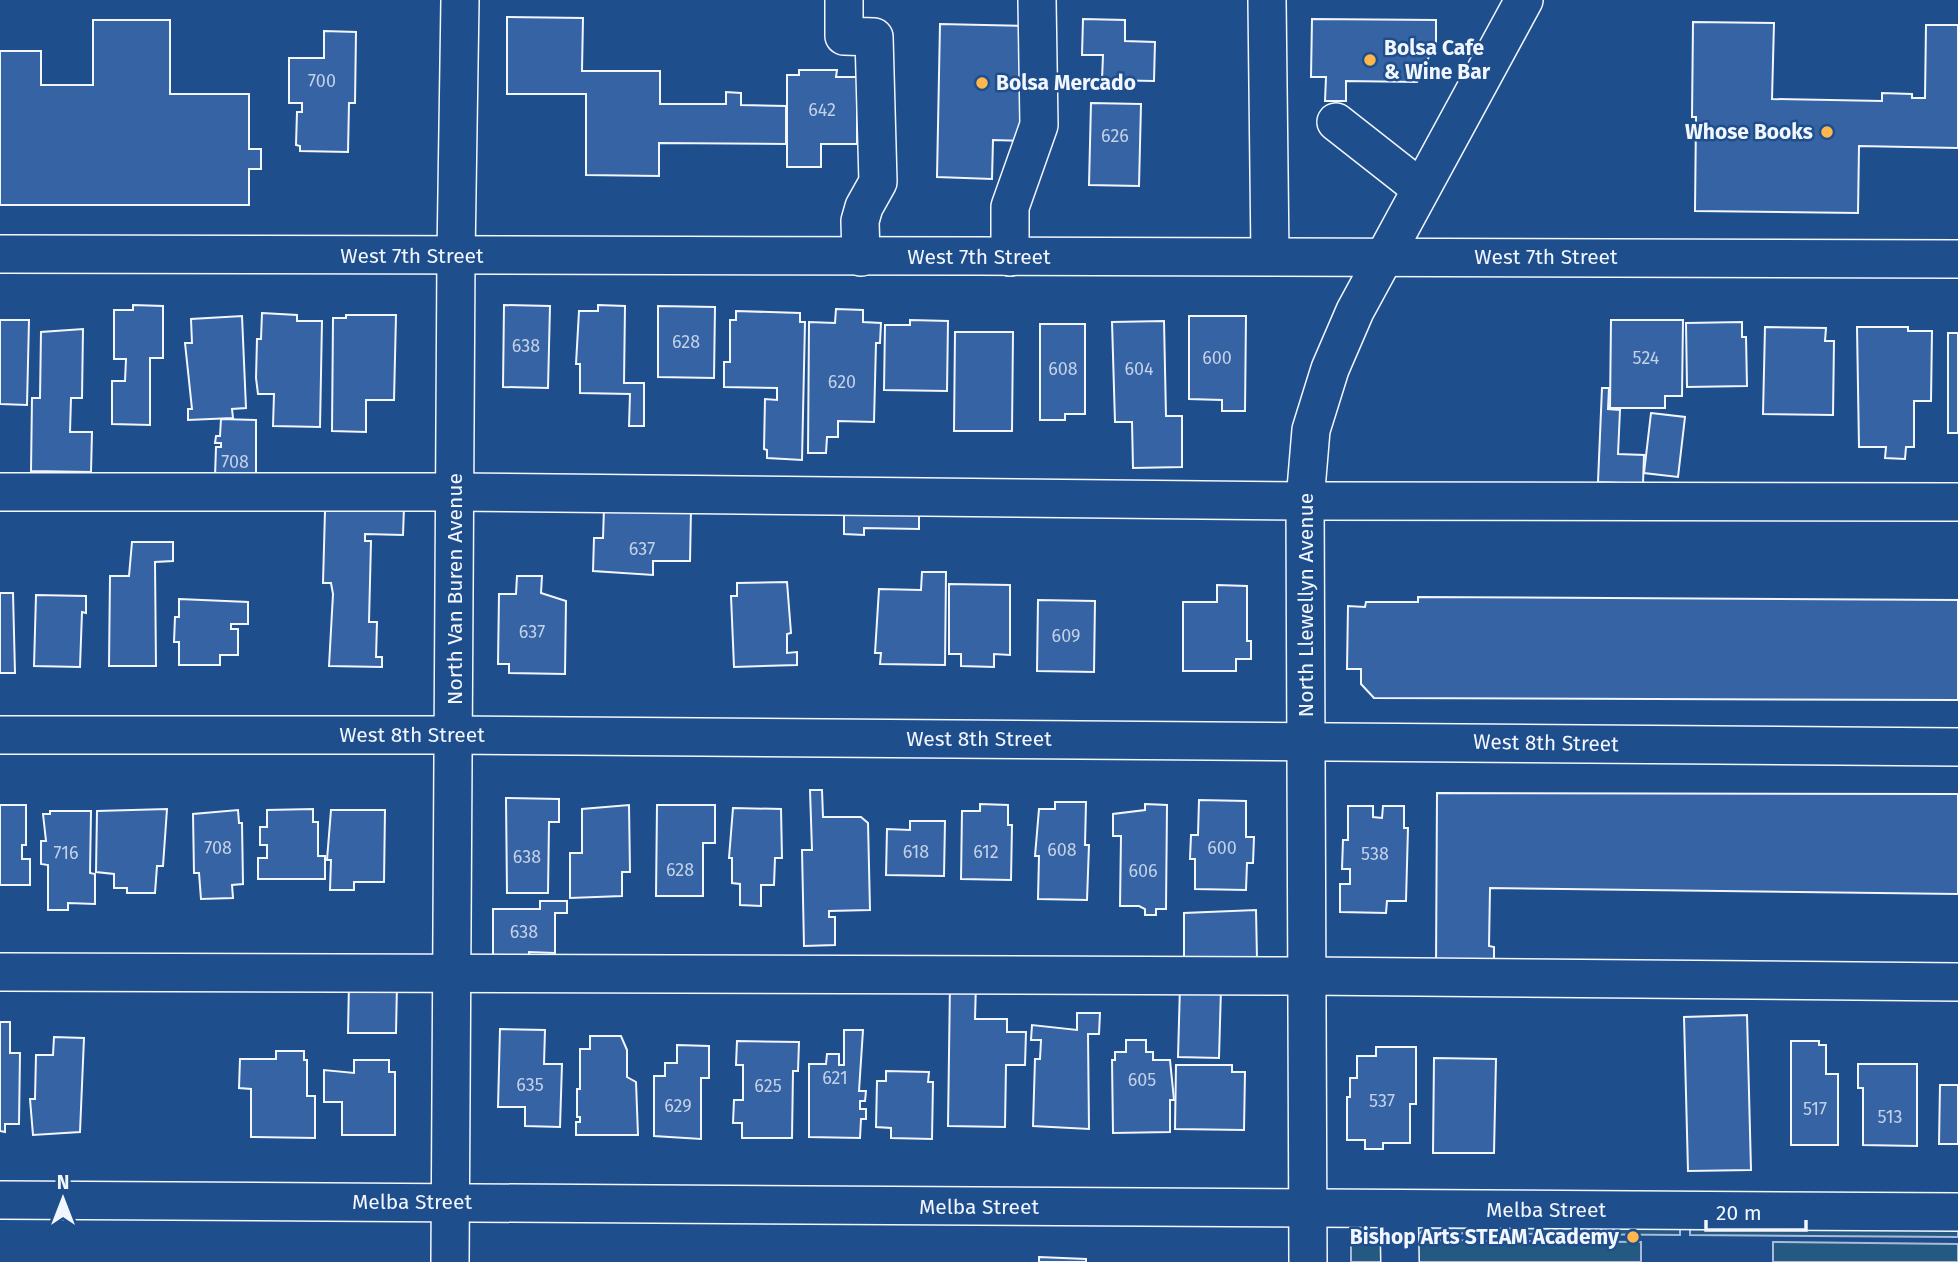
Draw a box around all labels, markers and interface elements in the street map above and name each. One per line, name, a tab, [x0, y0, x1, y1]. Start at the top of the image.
place label: Bolsa Cafe & Wine Bar	[1384, 35, 1491, 85]
marker: Bolsa Cafe & Wine Bar	[1362, 52, 1378, 68]
house number: 700	[308, 70, 336, 92]
place label: Bolsa Mercado	[996, 70, 1136, 96]
marker: Bolsa Mercado	[974, 75, 990, 91]
house number: 642	[808, 99, 836, 121]
place label: Whose Books	[1685, 119, 1813, 145]
marker: Whose Books	[1819, 124, 1835, 140]
house number: 626	[1101, 125, 1129, 147]
street label: West 7th Street	[340, 243, 484, 269]
street label: West 7th Street	[907, 244, 1051, 270]
street label: West 7th Street	[1474, 244, 1618, 270]
house number: 628	[672, 331, 700, 353]
house number: 638	[512, 335, 540, 357]
house number: 600	[1202, 347, 1232, 369]
house number: 524	[1633, 347, 1660, 369]
house number: 608	[1048, 358, 1078, 380]
house number: 604	[1124, 358, 1154, 380]
house number: 620	[828, 371, 856, 393]
house number: 708	[221, 451, 249, 473]
street label: North Van Buren Avenue	[442, 473, 468, 705]
street label: North Llewellyn Avenue	[1293, 493, 1319, 717]
house number: 637	[629, 538, 655, 560]
house number: 637	[519, 621, 545, 643]
house number: 609	[1052, 625, 1080, 647]
street label: West 8th Street	[339, 722, 485, 748]
street label: West 8th Street	[906, 726, 1052, 752]
street label: West 8th Street	[1473, 729, 1619, 757]
house number: 708	[204, 837, 232, 859]
house number: 600	[1207, 837, 1237, 859]
house number: 608	[1047, 839, 1077, 861]
house number: 618	[903, 841, 929, 863]
house number: 612	[973, 841, 999, 863]
house number: 716	[53, 842, 79, 864]
house number: 538	[1361, 843, 1389, 865]
house number: 638	[513, 846, 541, 868]
house number: 628	[666, 859, 694, 881]
house number: 606	[1128, 860, 1158, 882]
house number: 638	[510, 921, 538, 943]
house number: 621	[822, 1067, 848, 1089]
house number: 605	[1128, 1069, 1156, 1091]
house number: 635	[516, 1074, 544, 1096]
house number: 625	[754, 1075, 782, 1097]
house number: 537	[1369, 1090, 1395, 1112]
house number: 629	[664, 1095, 692, 1117]
house number: 517	[1803, 1098, 1827, 1120]
house number: 513	[1878, 1106, 1902, 1128]
north arrow	[28, 1164, 98, 1234]
text: N	[57, 1171, 69, 1194]
scale bar	[1706, 1188, 1806, 1232]
street label: Melba Street	[352, 1189, 472, 1215]
street label: Melba Street	[919, 1194, 1039, 1220]
street label: Melba Street	[1486, 1197, 1606, 1223]
text: 20 m	[1716, 1200, 1762, 1226]
place label: Bishop Arts STEAM Academy	[1350, 1224, 1619, 1250]
marker: Bishop Arts STEAM Academy	[1625, 1229, 1641, 1245]

